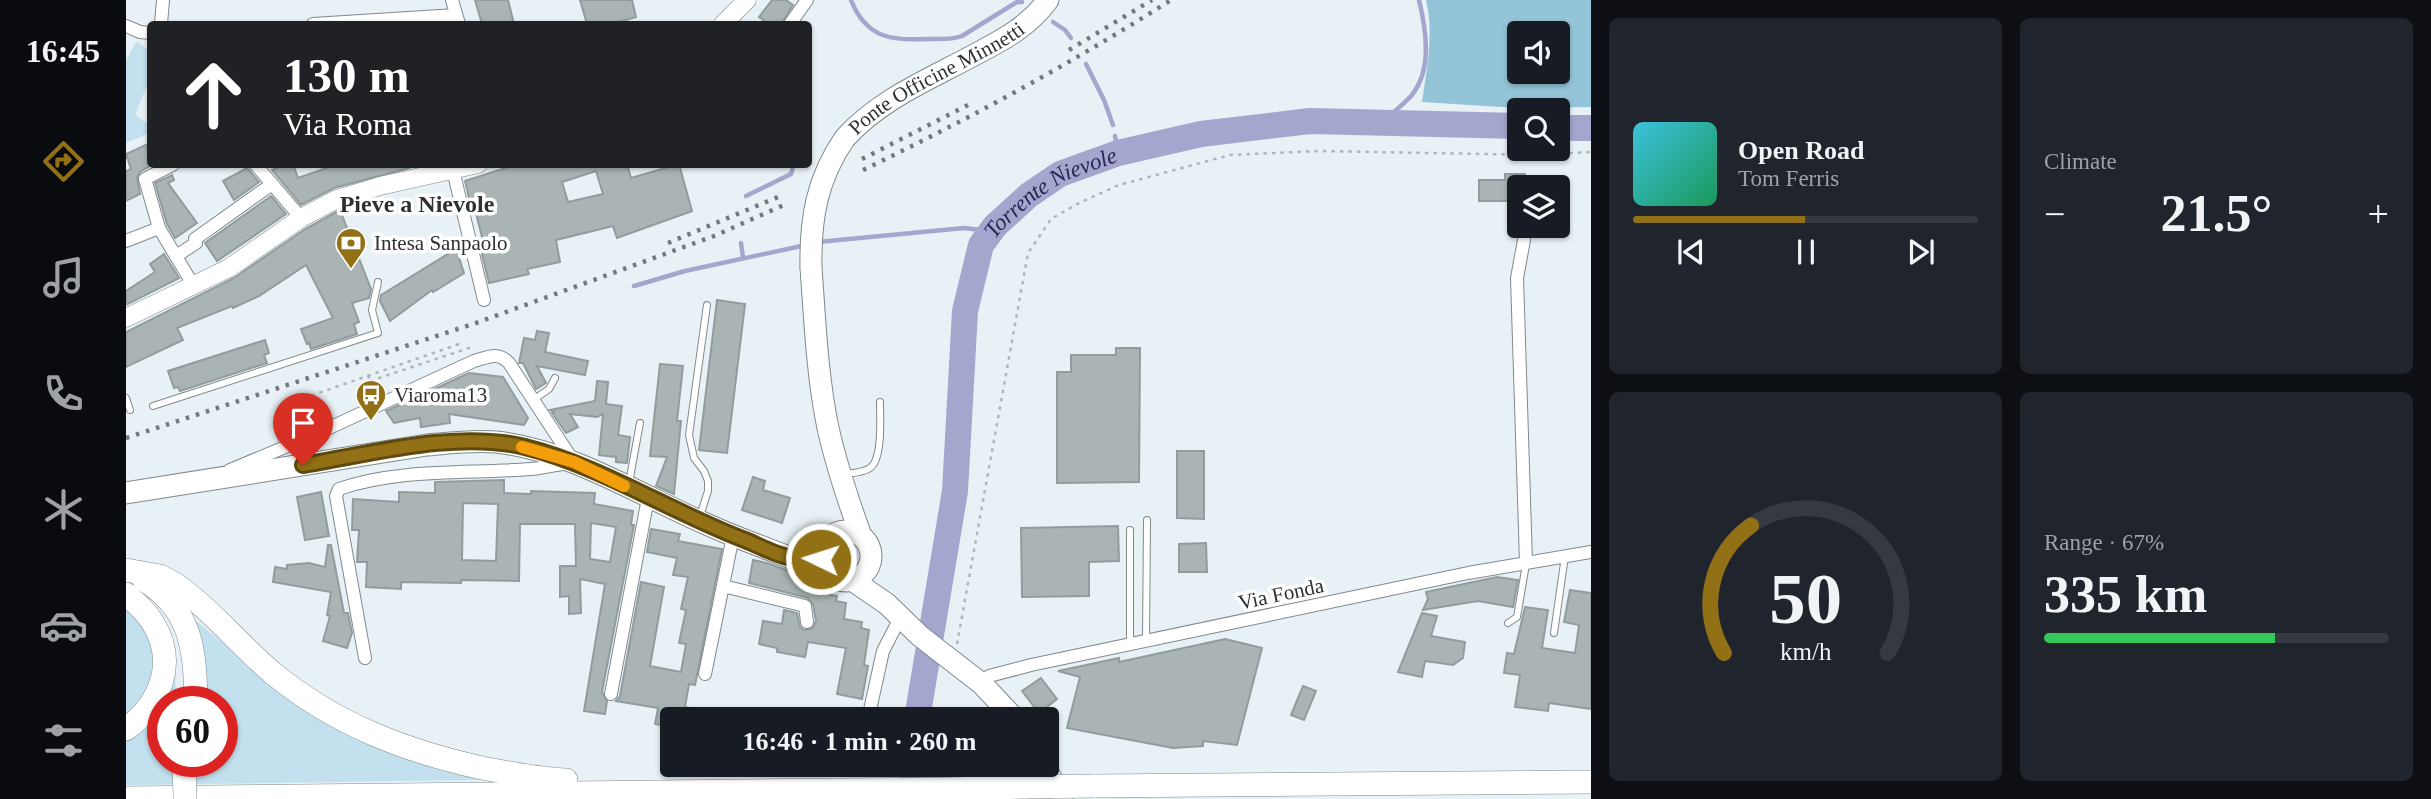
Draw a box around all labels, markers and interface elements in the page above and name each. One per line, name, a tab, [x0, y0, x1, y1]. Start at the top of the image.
street label: Ponte Officine Minnetti	[843, 17, 1029, 140]
map controls	[1507, 21, 1570, 238]
button: sound	[1507, 21, 1570, 84]
text: 16:45	[26, 33, 100, 69]
text: 130 m	[283, 48, 410, 103]
icon: ahead	[168, 49, 259, 140]
button: search	[1507, 98, 1570, 161]
text: Via Roma	[283, 106, 412, 142]
text: Open Road	[1738, 136, 1864, 165]
icon: directions	[39, 137, 88, 186]
water label: Torrente Nievole	[979, 142, 1120, 242]
text: Climate	[2044, 149, 2117, 174]
text: Tom Ferris	[1738, 166, 1839, 191]
button: layers	[1507, 175, 1570, 238]
text: 21.5°	[2161, 185, 2272, 242]
district label: Pieve a Nievole	[340, 191, 495, 217]
text: −	[2044, 193, 2065, 235]
text: +	[2368, 193, 2389, 235]
bank icon: Intesa Sanpaolo	[334, 226, 368, 270]
place label: Intesa Sanpaolo	[374, 231, 508, 255]
icon: previous	[1672, 233, 1710, 271]
icon: pause	[1787, 233, 1825, 271]
icon: next	[1902, 233, 1940, 271]
icon: music	[39, 253, 88, 302]
icon: phone	[39, 369, 88, 418]
bus stop icon: Viaroma13	[354, 378, 388, 422]
place label: Viaroma13	[394, 383, 487, 407]
pin	[273, 393, 333, 465]
icon: arrive	[284, 404, 322, 442]
icon: climate	[39, 485, 88, 534]
position arrow	[784, 522, 858, 596]
text: Range · 67%	[2044, 530, 2164, 555]
text: 50	[1769, 558, 1842, 639]
text: 335 km	[2044, 566, 2207, 623]
street label: Via Fonda	[1236, 573, 1327, 615]
icon: car	[39, 601, 88, 650]
text: km/h	[1780, 637, 1832, 664]
speed limit sign: 60	[147, 686, 238, 777]
icon: filters	[39, 716, 88, 765]
text: 16:46 · 1 min · 260 m	[743, 727, 977, 756]

